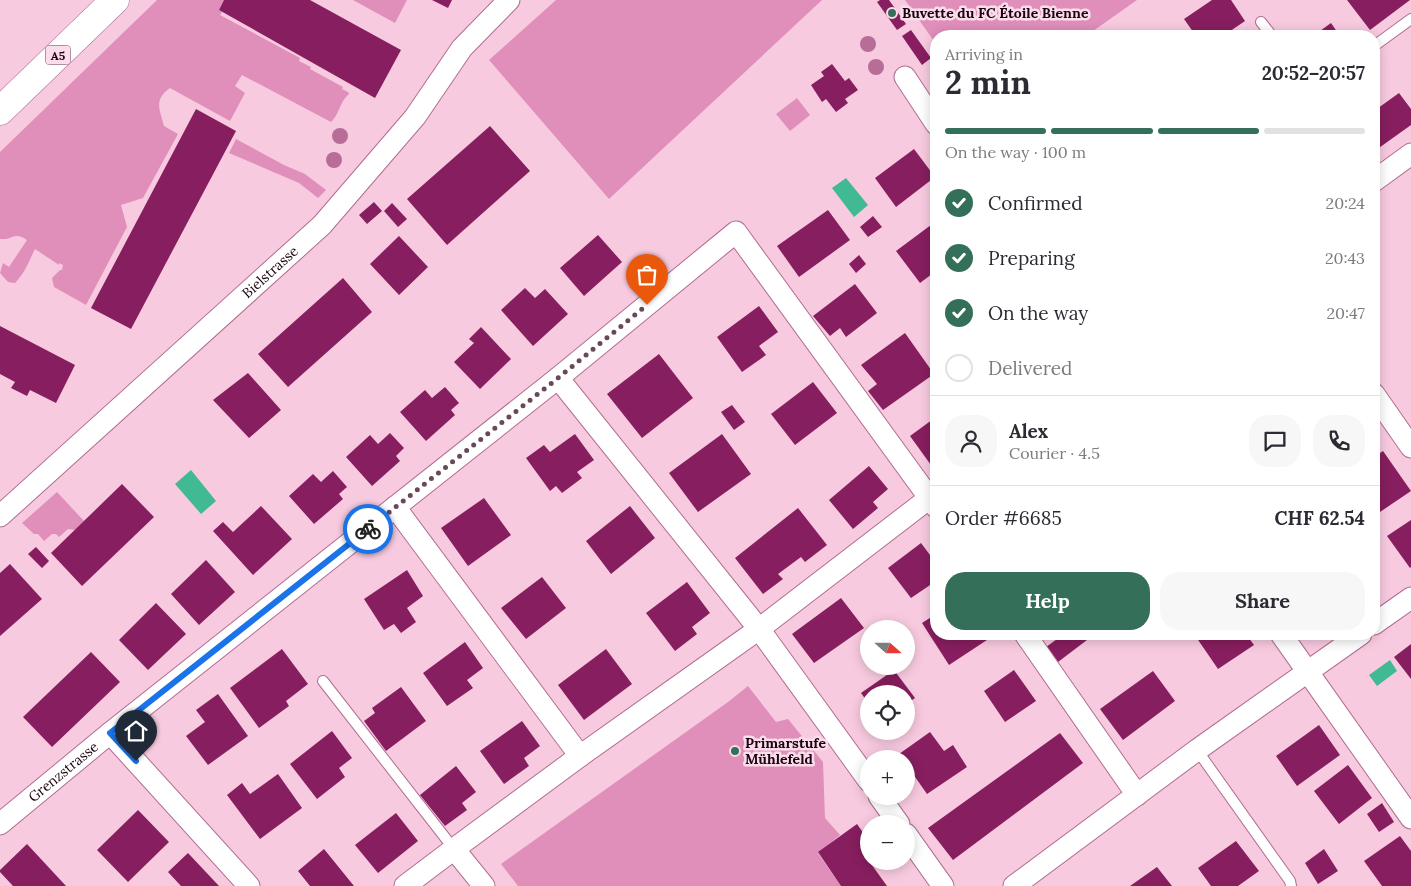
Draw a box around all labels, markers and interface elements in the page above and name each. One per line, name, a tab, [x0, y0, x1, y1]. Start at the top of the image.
place label: Buvette du FC Étoile Bienne	[902, 4, 1089, 22]
marker: Buvette du FC Étoile Bienne	[886, 7, 898, 19]
text: Arriving in	[945, 44, 1023, 64]
road number: A5	[46, 46, 70, 64]
text: 20:52–20:57	[1262, 61, 1365, 85]
text: 2 min	[945, 62, 1031, 103]
text: On the way · 100 m	[945, 142, 1086, 162]
icon: check	[945, 189, 973, 217]
text: Confirmed	[988, 191, 1083, 215]
text: 20:24	[1326, 193, 1365, 213]
street label: Bielstrasse	[238, 242, 302, 302]
icon: check	[945, 244, 973, 272]
text: Preparing	[988, 246, 1075, 270]
text: 20:43	[1325, 248, 1365, 268]
pin	[626, 254, 668, 305]
icon: bag	[633, 261, 661, 289]
icon: check	[945, 299, 973, 327]
text: On the way	[988, 301, 1088, 325]
text: 20:47	[1326, 303, 1365, 323]
text: Delivered	[988, 356, 1072, 380]
button: person	[945, 415, 997, 467]
button: chat	[1249, 415, 1301, 467]
button: phone	[1313, 415, 1365, 467]
text: Alex	[1009, 419, 1048, 443]
text: Courier · 4.5	[1009, 443, 1100, 463]
courier	[343, 504, 393, 554]
text: Order #6685	[945, 506, 1062, 530]
text: CHF 62.54	[1274, 506, 1365, 530]
icon: bike	[354, 515, 382, 543]
button: Help	[945, 572, 1150, 630]
button: Share	[1160, 572, 1365, 630]
north arrow	[860, 620, 915, 675]
map controls	[860, 620, 915, 870]
button: locate	[860, 685, 915, 740]
pin	[115, 710, 157, 761]
icon: home	[122, 717, 150, 745]
place label: Primarstufe Mühlefeld	[745, 734, 826, 768]
street label: Grenzstrasse	[24, 737, 102, 806]
marker: Primarstufe Mühlefeld	[729, 745, 741, 757]
button: +	[860, 750, 915, 805]
button: −	[860, 815, 915, 870]

